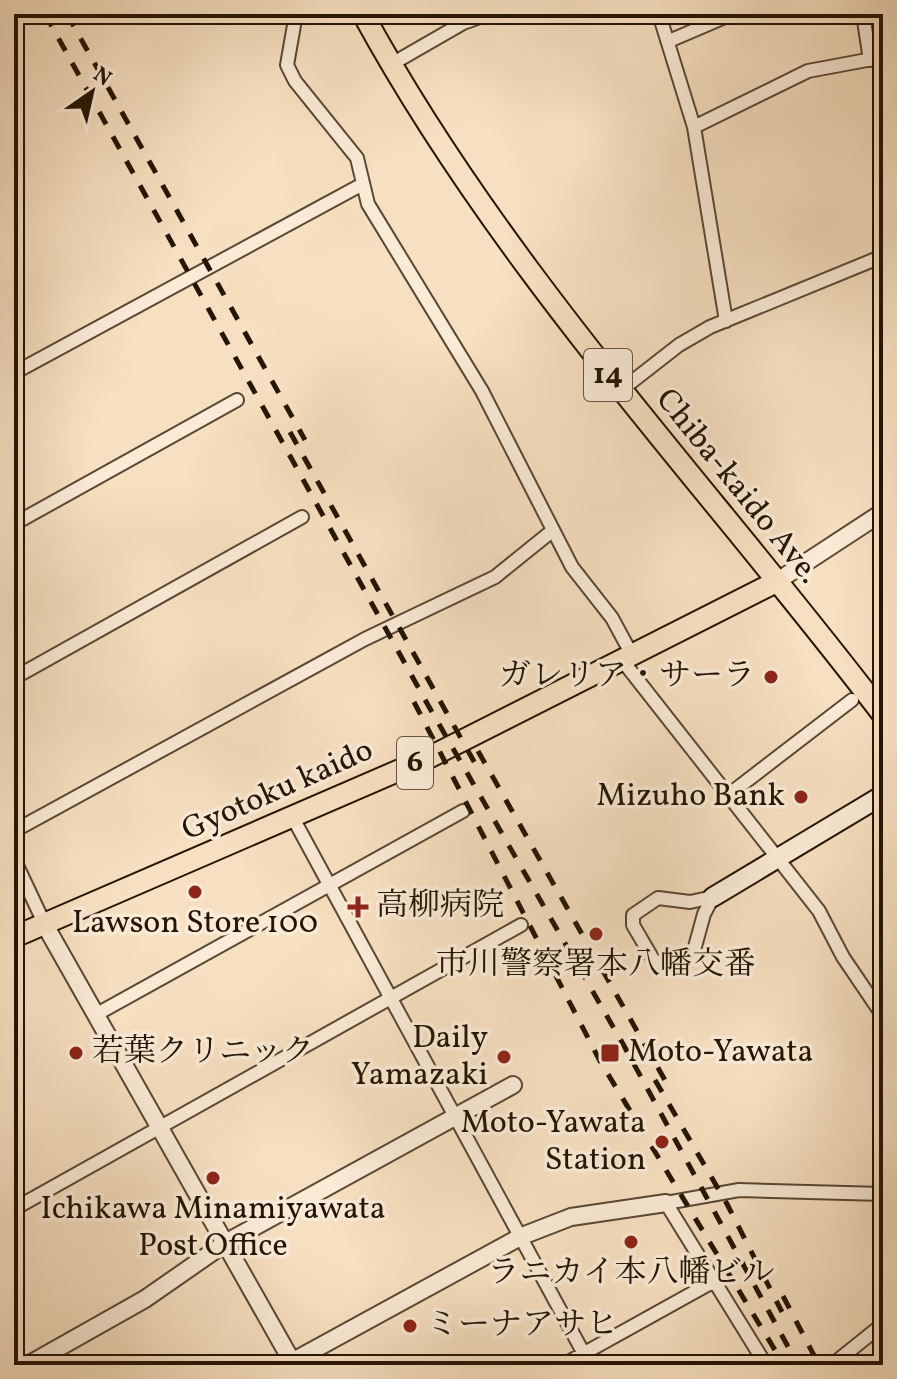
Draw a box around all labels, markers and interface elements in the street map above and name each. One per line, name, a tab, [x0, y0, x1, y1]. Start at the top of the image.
north arrow	[52, 52, 132, 132]
text: N	[86, 60, 117, 95]
road number: 14	[584, 349, 632, 401]
street label: Chiba-kaido Ave.	[644, 380, 830, 594]
place label: ガレリア・サーラ	[499, 655, 755, 699]
marker: ガレリア・サーラ	[762, 668, 780, 686]
street label: Gyotoku kaido	[175, 729, 381, 853]
road number: 6	[397, 737, 433, 789]
place label: Mizuho Bank	[597, 775, 785, 819]
marker: Mizuho Bank	[792, 788, 810, 806]
marker: Lawson Store 100	[186, 883, 204, 901]
place label: 高柳病院	[376, 885, 504, 929]
marker: 高柳病院	[347, 896, 369, 918]
place label: Lawson Store 100	[72, 902, 318, 946]
marker: 市川警察署本八幡交番	[587, 925, 605, 943]
place label: 市川警察署本八幡交番	[436, 944, 756, 988]
place label: Daily Yamazaki	[351, 1017, 488, 1098]
place label: 若葉クリニック	[92, 1031, 314, 1075]
place label: Moto-Yawata	[628, 1031, 813, 1075]
marker: Moto-Yawata	[599, 1042, 621, 1064]
marker: 若葉クリニック	[67, 1044, 85, 1062]
marker: Daily Yamazaki	[495, 1048, 513, 1066]
place label: Moto-Yawata Station	[461, 1102, 646, 1183]
marker: Moto-Yawata Station	[653, 1133, 671, 1151]
marker: Ichikawa Minamiyawata Post Office	[204, 1169, 222, 1187]
place label: Ichikawa Minamiyawata Post Office	[40, 1188, 386, 1269]
marker: ラニカイ本八幡ビル	[622, 1233, 640, 1251]
place label: ラニカイ本八幡ビル	[487, 1252, 775, 1296]
place label: ミーナアサヒ	[426, 1304, 618, 1348]
marker: ミーナアサヒ	[401, 1317, 419, 1335]

